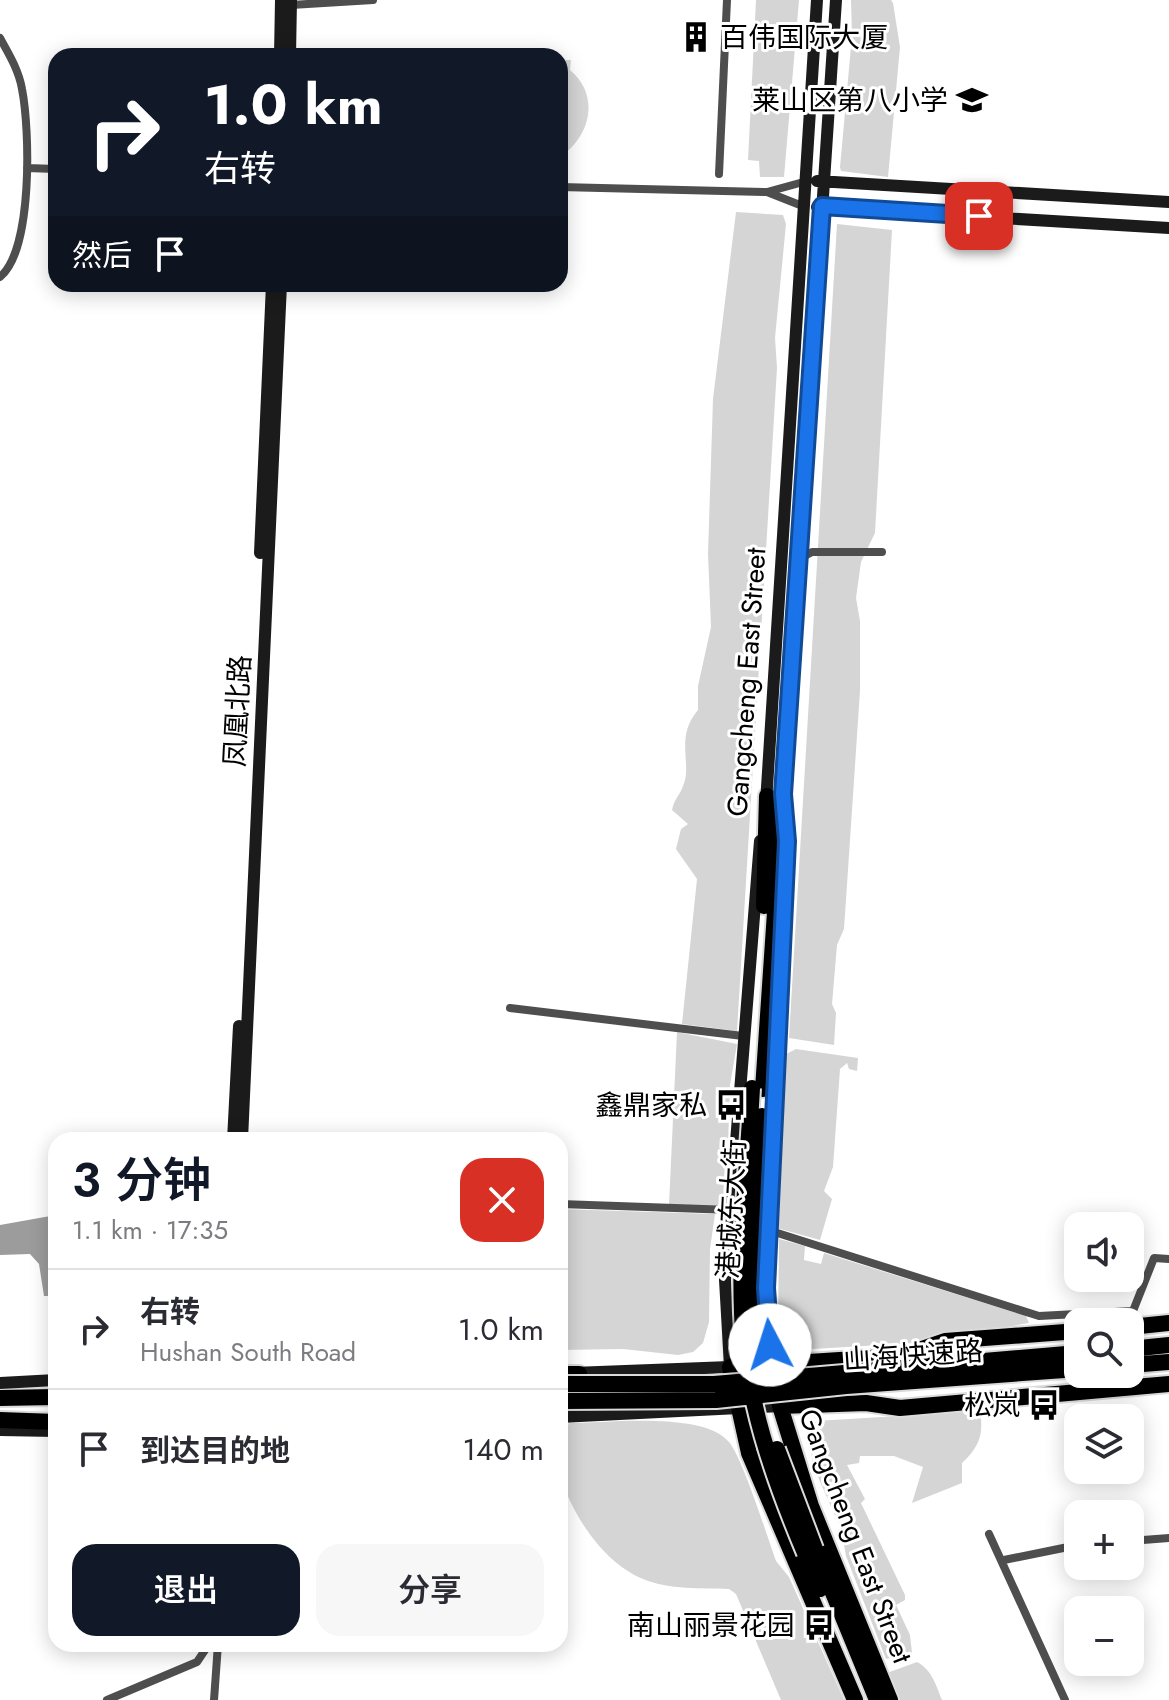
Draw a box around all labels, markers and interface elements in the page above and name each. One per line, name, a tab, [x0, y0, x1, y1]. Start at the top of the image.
place label: 百伟国际大厦	[720, 17, 888, 58]
building icon: 百伟国际大厦	[679, 20, 713, 54]
text: 1.0 km	[204, 64, 383, 145]
icon: right	[72, 80, 176, 184]
place label: 莱山区第八小学	[752, 80, 948, 121]
school or university icon: 莱山区第八小学	[955, 83, 989, 117]
text: 右转	[204, 142, 276, 194]
pin	[945, 182, 1013, 250]
icon: arrive	[957, 194, 1001, 238]
icon: arrive	[148, 232, 192, 276]
text: 然后	[72, 234, 132, 277]
street label: Gangcheng East Street	[717, 546, 776, 818]
street label: 凤凰北路	[214, 654, 261, 768]
place label: 鑫鼎家私	[595, 1085, 707, 1126]
bus stop icon: 鑫鼎家私	[714, 1088, 748, 1122]
street label: 港城东大街	[707, 1138, 756, 1280]
text: 3 分钟	[72, 1146, 211, 1215]
button: close	[460, 1158, 544, 1242]
text: 1.1 km · 17:35	[72, 1211, 228, 1249]
map controls	[1064, 1212, 1144, 1676]
button: sound	[1064, 1212, 1144, 1292]
text: 右转	[140, 1290, 200, 1333]
position arrow	[728, 1303, 812, 1387]
icon: right	[72, 1307, 116, 1351]
text: 1.0 km	[458, 1308, 544, 1351]
button: search	[1064, 1308, 1144, 1388]
street label: 山海快速路	[842, 1330, 984, 1381]
text: Hushan South Road	[140, 1333, 356, 1371]
place label: 松岚	[964, 1385, 1020, 1426]
bus stop icon: 松岚	[1027, 1388, 1061, 1422]
street label: Gangcheng East Street	[788, 1403, 923, 1670]
button: layers	[1064, 1404, 1144, 1484]
icon: arrive	[72, 1427, 116, 1471]
text: 140 m	[463, 1428, 544, 1471]
text: 到达目的地	[140, 1429, 290, 1472]
button: +	[1064, 1500, 1144, 1580]
button: 退出	[72, 1544, 300, 1636]
button: 分享	[316, 1544, 544, 1636]
button: −	[1064, 1596, 1144, 1676]
place label: 南山丽景花园	[627, 1605, 795, 1646]
bus stop icon: 南山丽景花园	[802, 1608, 836, 1642]

